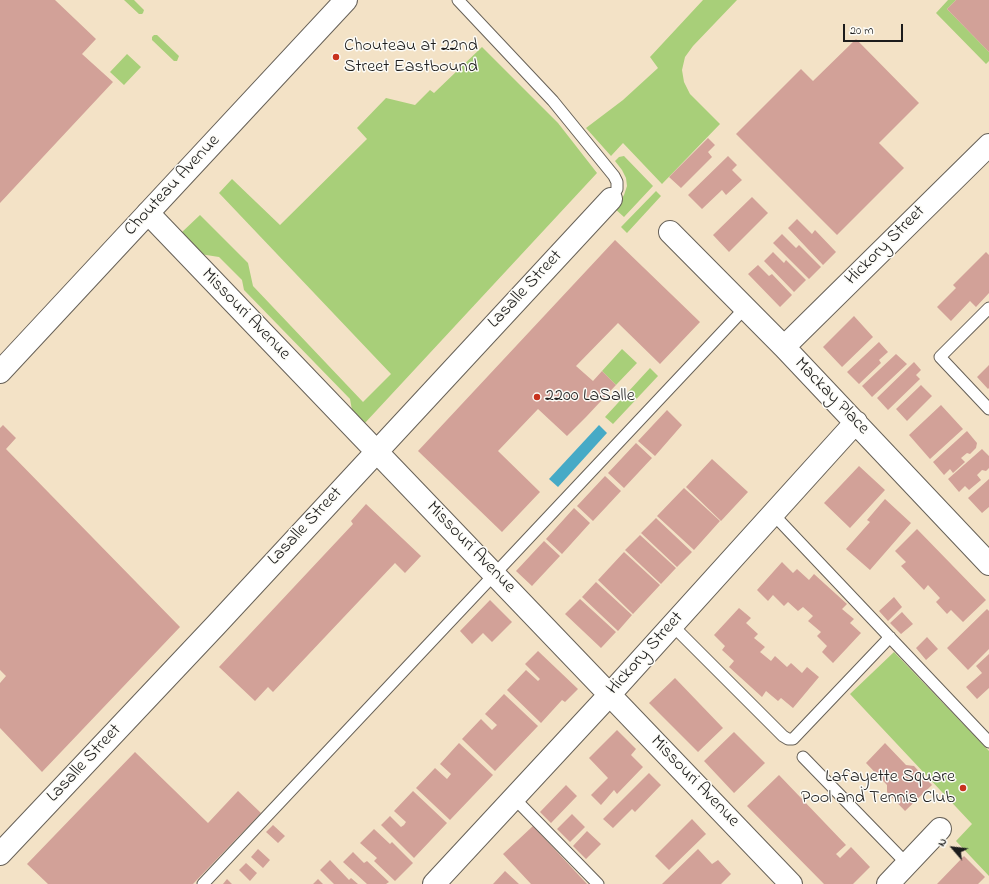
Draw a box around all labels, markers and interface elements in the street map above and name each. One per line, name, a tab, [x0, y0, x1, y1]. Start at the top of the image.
scale bar	[845, 16, 905, 42]
text: 20 m	[850, 22, 873, 40]
place label: Chouteau at 22nd Street Eastbound	[344, 36, 478, 78]
marker: Chouteau at 22nd Street Eastbound	[331, 52, 341, 62]
street label: Chouteau Avenue	[121, 131, 225, 241]
street label: Hickory Street	[841, 201, 931, 291]
street label: Lasalle Street	[484, 246, 568, 334]
street label: Missouri Avenue	[196, 265, 294, 365]
street label: Mackay Place	[789, 354, 873, 440]
place label: 2200 LaSalle	[545, 386, 635, 408]
marker: 2200 LaSalle	[532, 392, 542, 402]
street label: Lasalle Street	[264, 483, 348, 571]
street label: Missouri Avenue	[421, 498, 519, 598]
street label: Hickory Street	[603, 608, 689, 700]
street label: Lasalle Street	[43, 720, 127, 808]
street label: Missouri Avenue	[645, 732, 743, 832]
place label: Lafayette Square Pool and Tennis Club	[801, 767, 955, 810]
marker: Lafayette Square Pool and Tennis Club	[958, 783, 968, 793]
north arrow	[933, 828, 973, 868]
text: N	[934, 835, 951, 849]

